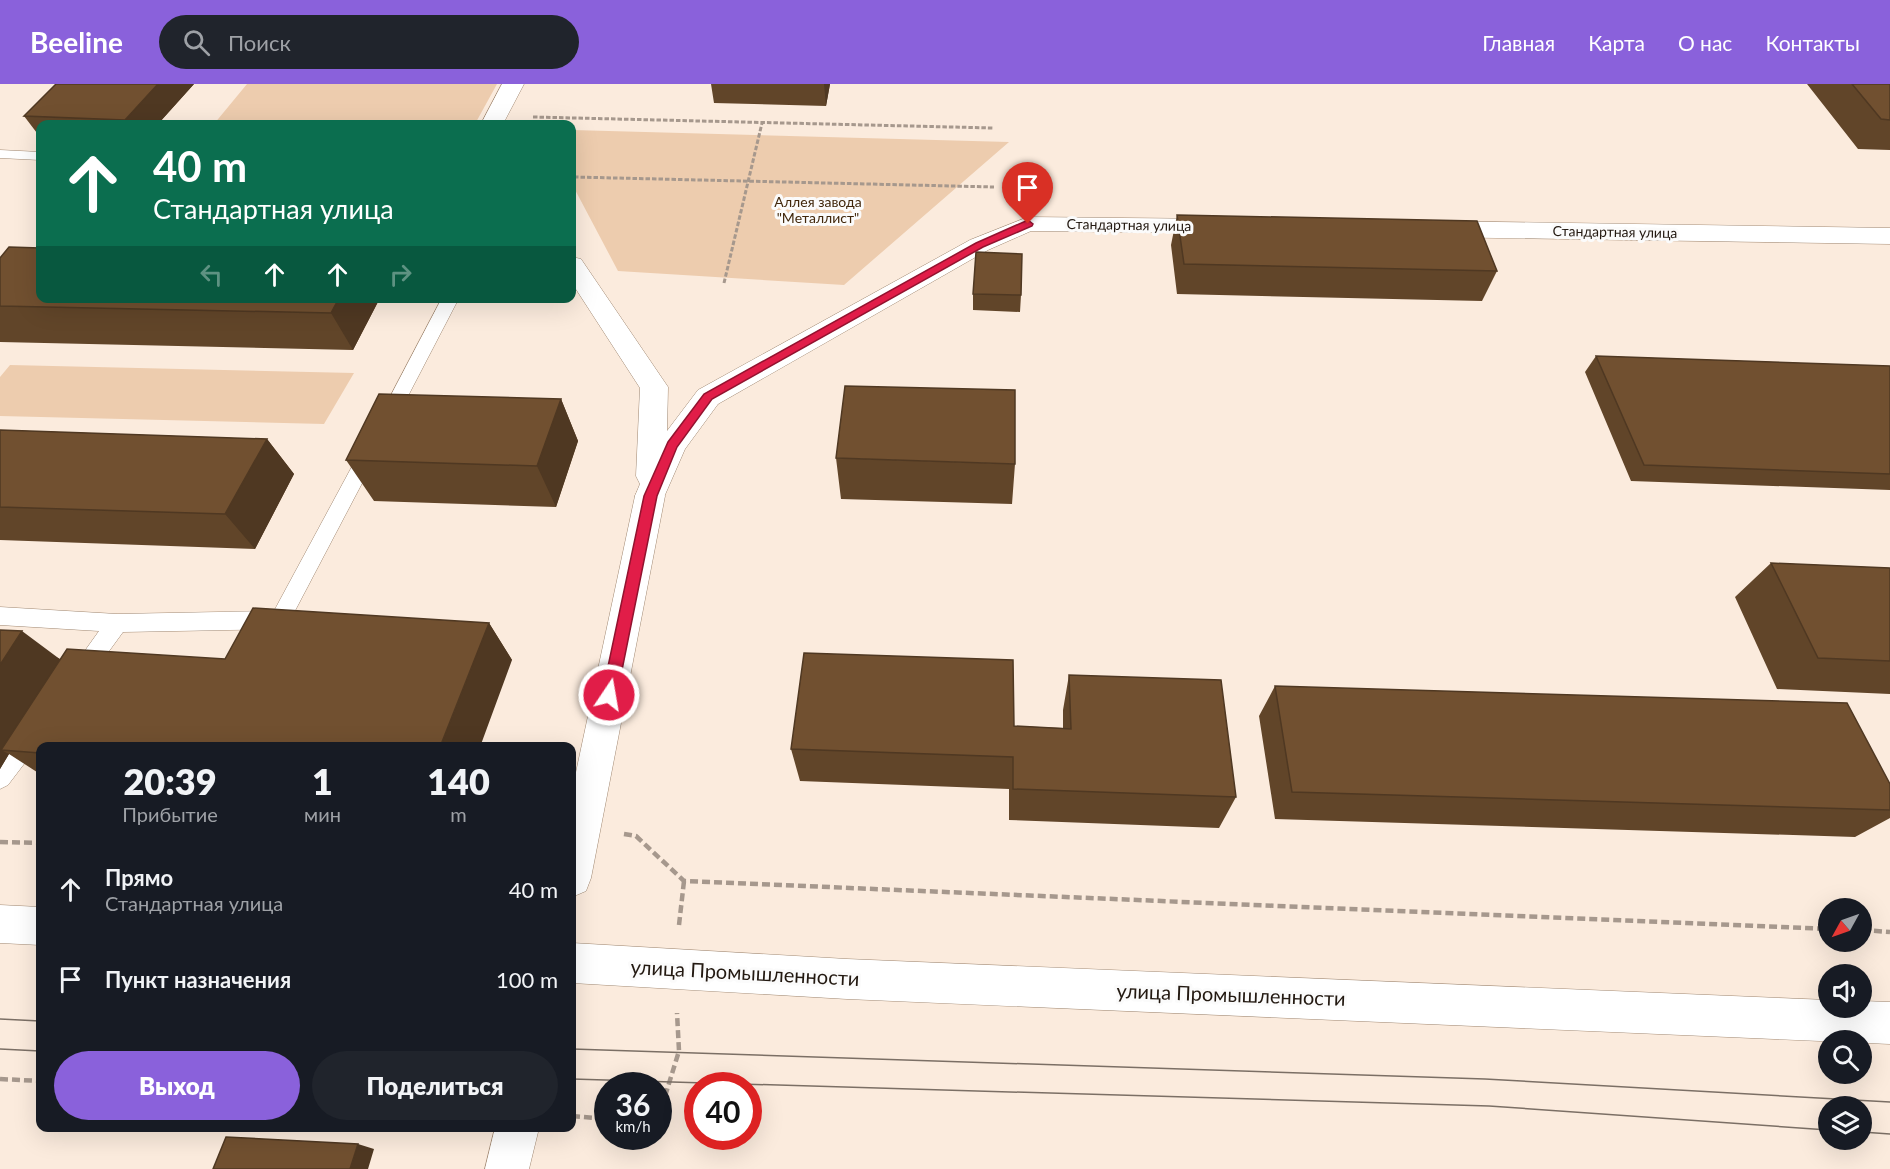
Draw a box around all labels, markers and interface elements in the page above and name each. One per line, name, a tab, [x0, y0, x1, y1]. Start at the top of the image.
search box	[159, 15, 579, 69]
text: Beeline	[30, 25, 123, 59]
icon: search	[180, 26, 213, 59]
text: Поиск	[228, 29, 291, 56]
text: Главная	[1482, 30, 1555, 55]
text: Карта	[1588, 30, 1645, 55]
text: О нас	[1678, 30, 1732, 55]
text: Контакты	[1765, 30, 1860, 55]
text: 40 m	[153, 141, 247, 191]
icon: ahead	[54, 144, 132, 222]
pin	[1002, 162, 1053, 224]
icon: arrive	[1011, 171, 1044, 204]
text: Стандартная улица	[153, 192, 394, 225]
park label: Аллея завода "Металлист"	[774, 193, 862, 226]
street label: Стандартная улица	[1066, 215, 1192, 234]
street label: Стандартная улица	[1552, 222, 1678, 241]
icon: left	[195, 258, 228, 291]
icon: ahead	[258, 258, 291, 291]
icon: ahead	[321, 258, 354, 291]
icon: right	[384, 258, 417, 291]
position arrow	[577, 663, 641, 727]
text: 20:39	[123, 759, 217, 803]
text: 1	[312, 759, 333, 803]
text: 140	[427, 759, 490, 803]
text: Прибытие	[122, 802, 218, 826]
text: мин	[304, 802, 341, 826]
text: m	[450, 802, 467, 826]
text: Прямо	[105, 864, 173, 891]
icon: ahead	[54, 873, 87, 906]
text: 40 m	[509, 876, 558, 903]
text: Стандартная улица	[105, 891, 283, 915]
north arrow	[1818, 898, 1872, 952]
map controls	[1818, 898, 1872, 1150]
street label: улица Промышленности	[630, 954, 860, 990]
icon: arrive	[54, 963, 87, 996]
button: sound	[1818, 964, 1872, 1018]
text: Пункт назначения	[105, 966, 291, 993]
text: 100 m	[496, 966, 558, 993]
street label: улица Промышленности	[1116, 978, 1346, 1010]
button: search	[1818, 1030, 1872, 1084]
button: Выход	[54, 1051, 300, 1120]
button: Поделиться	[312, 1051, 558, 1120]
speed limit sign: 40	[684, 1072, 762, 1150]
text: 36	[616, 1086, 650, 1122]
button: layers	[1818, 1096, 1872, 1150]
text: km/h	[615, 1117, 651, 1135]

